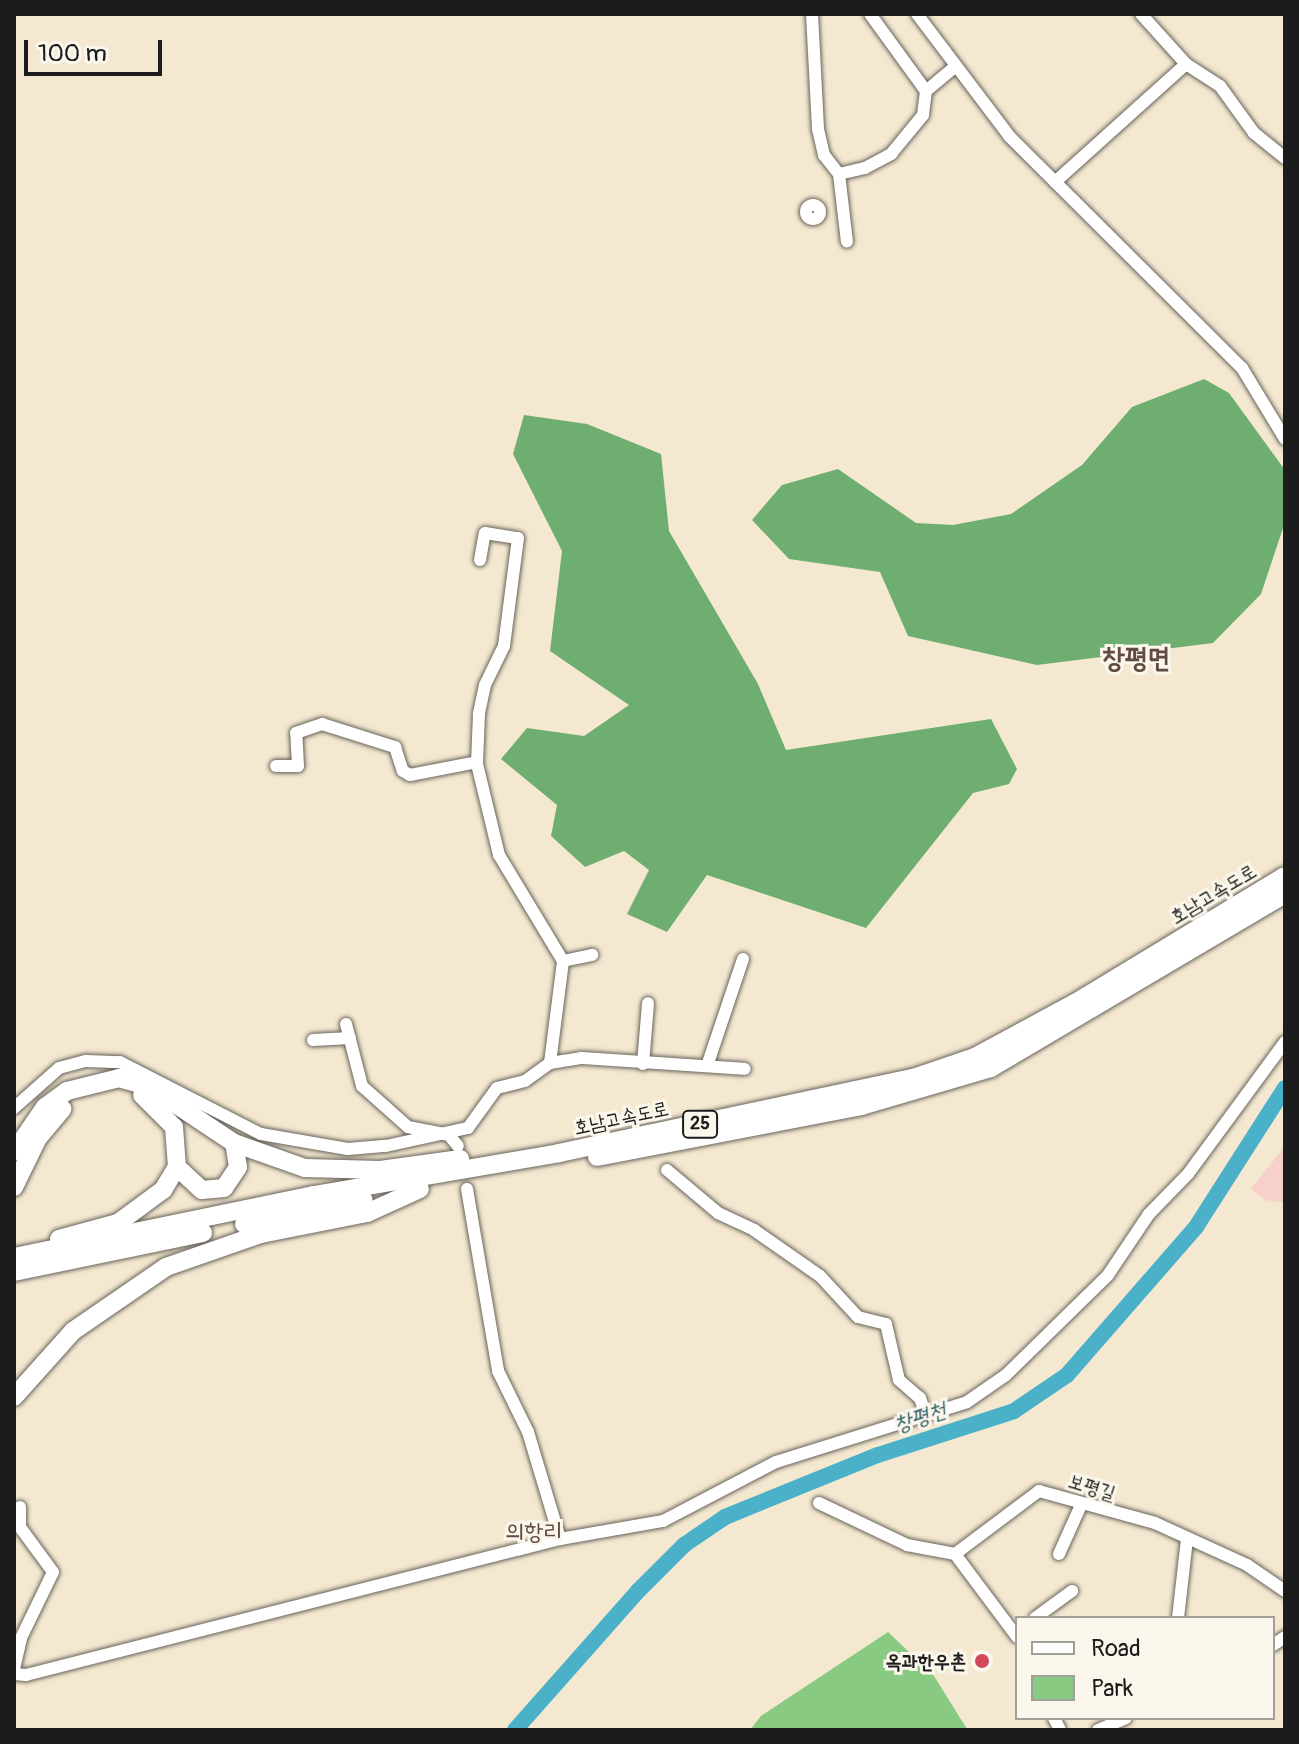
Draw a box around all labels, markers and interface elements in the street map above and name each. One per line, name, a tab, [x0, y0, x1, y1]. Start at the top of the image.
scale bar	[28, 24, 166, 74]
text: 100 m	[38, 39, 107, 68]
district label: 창평면	[1102, 642, 1170, 676]
street label: 호남고속도로	[1165, 859, 1261, 929]
street label: 호남고속도로	[571, 1096, 671, 1140]
road number: 25	[682, 1110, 718, 1138]
water label: 창평천	[891, 1397, 949, 1439]
street label: 보평길	[1065, 1468, 1119, 1506]
district label: 의항리	[505, 1518, 563, 1546]
legend	[1015, 1616, 1275, 1720]
text: Road	[1091, 1634, 1141, 1663]
place label: 옥과한우촌	[886, 1649, 966, 1673]
marker: 옥과한우촌	[973, 1652, 991, 1670]
text: Park	[1091, 1674, 1133, 1703]

